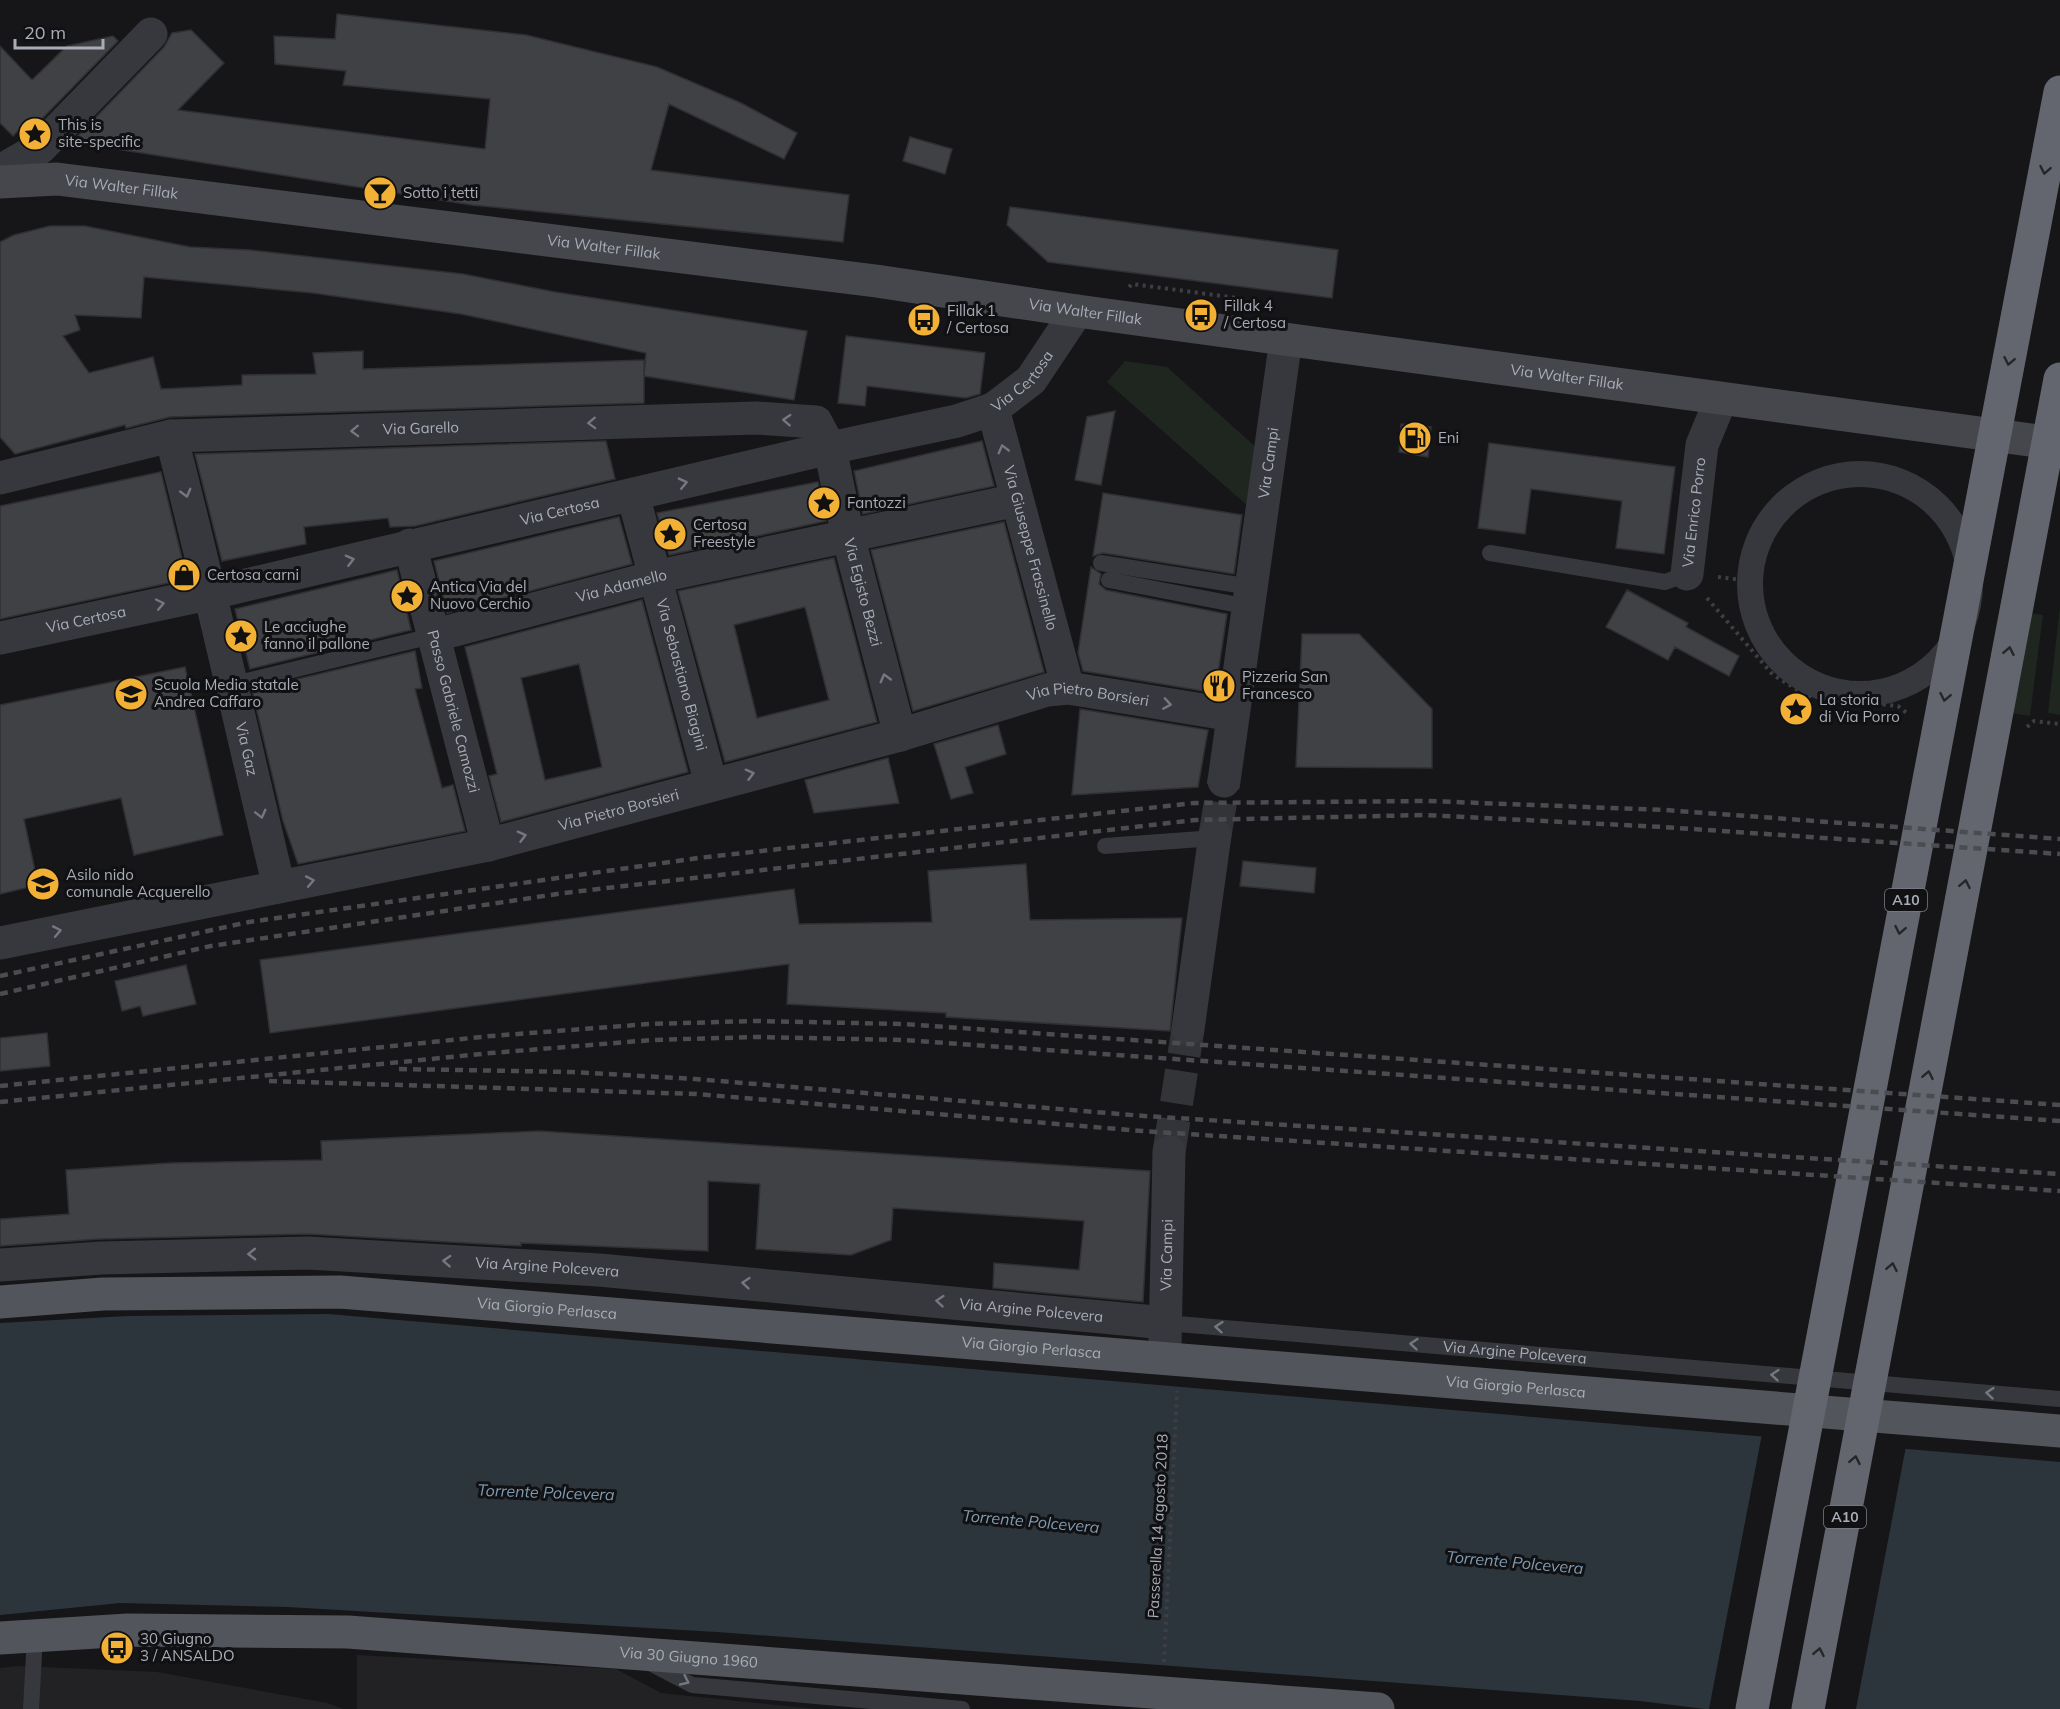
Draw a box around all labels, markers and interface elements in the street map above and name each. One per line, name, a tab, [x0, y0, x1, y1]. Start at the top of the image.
scale bar	[15, 12, 104, 50]
text: 20 m	[24, 21, 66, 44]
place label: This is site-specific	[58, 115, 141, 151]
place icon: This is site-specific	[17, 116, 53, 152]
one-way arrow	[2039, 165, 2052, 175]
street label: Via Walter Fillak	[64, 170, 180, 203]
bar icon: Sotto i tetti	[362, 175, 398, 211]
place label: Sotto i tetti	[403, 183, 478, 202]
street label: Via Walter Fillak	[546, 230, 662, 263]
street label: Via Walter Fillak	[1028, 294, 1143, 329]
place label: Fillak 4 / Certosa	[1223, 296, 1286, 332]
bus stop icon: Fillak 4 / Certosa	[1183, 297, 1219, 333]
place label: Fillak 1 / Certosa	[946, 301, 1009, 337]
bus stop icon: Fillak 1 / Certosa	[906, 302, 942, 338]
street label: Via Certosa	[987, 347, 1057, 416]
one-way arrow	[2003, 356, 2016, 366]
street label: Via Walter Fillak	[1509, 360, 1625, 394]
one-way arrow	[783, 414, 792, 427]
street label: Via Garello	[382, 417, 459, 438]
one-way arrow	[588, 417, 597, 430]
fuel station icon: Eni	[1397, 420, 1433, 456]
one-way arrow	[351, 424, 360, 437]
street label: Via Campi	[1254, 426, 1282, 500]
place label: Eni	[1438, 428, 1459, 447]
one-way arrow	[998, 444, 1011, 454]
street label: Via Enrico Porro	[1678, 456, 1710, 569]
street label: Via Giuseppe Frassinello	[1000, 463, 1062, 632]
one-way arrow	[678, 477, 688, 490]
place icon: Fantozzi	[806, 485, 842, 521]
one-way arrow	[179, 487, 191, 498]
street label: Via Certosa	[518, 492, 601, 529]
place label: Fantozzi	[847, 493, 906, 512]
place label: Certosa Freestyle	[693, 515, 755, 551]
place icon: Certosa Freestyle	[652, 516, 688, 552]
street label: Via Egisto Bezzi	[840, 536, 886, 648]
one-way arrow	[345, 554, 355, 567]
shop icon: Certosa carni	[166, 557, 202, 593]
place label: Certosa carni	[207, 565, 299, 584]
street label: Via Adamello	[574, 565, 668, 606]
place label: Antica Via del Nuovo Cerchio	[430, 577, 530, 613]
place icon: Antica Via del Nuovo Cerchio	[389, 578, 425, 614]
street label: Via Sebastiano Biagini	[652, 596, 712, 753]
one-way arrow	[155, 598, 165, 611]
street label: Via Certosa	[44, 602, 128, 637]
place label: Le acciughe fanno il pallone	[264, 617, 370, 653]
place icon: Le acciughe fanno il pallone	[223, 618, 259, 654]
street label: Passo Gabriele Camozzi	[423, 628, 484, 795]
one-way arrow	[2002, 646, 2015, 656]
place label: Pizzeria San Francesco	[1242, 667, 1328, 703]
restaurant icon: Pizzeria San Francesco	[1201, 668, 1237, 704]
one-way arrow	[880, 673, 893, 683]
place label: Scuola Media statale Andrea Caffaro	[154, 675, 299, 711]
school or university icon: Scuola Media statale Andrea Caffaro	[113, 676, 149, 712]
street label: Via Pietro Borsieri	[1024, 678, 1151, 710]
place label: La storia di Via Porro	[1819, 690, 1900, 726]
place icon: La storia di Via Porro	[1778, 691, 1814, 727]
one-way arrow	[1939, 692, 1952, 702]
one-way arrow	[1162, 697, 1172, 710]
street label: Via Gaz	[232, 720, 263, 778]
one-way arrow	[745, 769, 755, 781]
street label: Via Pietro Borsieri	[556, 784, 681, 835]
one-way arrow	[254, 809, 267, 819]
one-way arrow	[516, 831, 527, 843]
place label: Asilo nido comunale Acquerello	[66, 865, 210, 901]
school or university icon: Asilo nido comunale Acquerello	[25, 866, 61, 902]
one-way arrow	[305, 875, 315, 888]
one-way arrow	[1958, 879, 1971, 889]
road number: A10	[1885, 889, 1927, 911]
one-way arrow	[52, 925, 62, 938]
one-way arrow	[1894, 925, 1907, 935]
one-way arrow	[1921, 1070, 1934, 1080]
street label: Via Campi	[1156, 1219, 1177, 1291]
one-way arrow	[248, 1248, 257, 1260]
street label: Via Argine Polcevera	[475, 1253, 620, 1281]
one-way arrow	[443, 1254, 452, 1267]
one-way arrow	[1885, 1262, 1898, 1272]
one-way arrow	[742, 1277, 751, 1290]
street label: Via Giorgio Perlasca	[476, 1293, 618, 1323]
street label: Via Argine Polcevera	[959, 1294, 1104, 1326]
one-way arrow	[936, 1295, 945, 1308]
one-way arrow	[1215, 1321, 1224, 1334]
street label: Via Giorgio Perlasca	[961, 1332, 1102, 1362]
street label: Via Argine Polcevera	[1442, 1337, 1587, 1368]
one-way arrow	[1409, 1338, 1418, 1351]
one-way arrow	[1771, 1369, 1780, 1382]
street label: Via Giorgio Perlasca	[1445, 1371, 1586, 1402]
one-way arrow	[1986, 1387, 1995, 1400]
street label: Passerella 14 agosto 2018	[1143, 1433, 1172, 1619]
one-way arrow	[1848, 1455, 1861, 1465]
water label: Torrente Polcevera	[477, 1480, 615, 1504]
water label: Torrente Polcevera	[962, 1505, 1101, 1537]
road number: A10	[1824, 1506, 1866, 1528]
water label: Torrente Polcevera	[1446, 1546, 1585, 1578]
place label: 30 Giugno 3 / ANSALDO	[140, 1629, 235, 1665]
bus stop icon: 30 Giugno 3 / ANSALDO	[99, 1630, 135, 1666]
street label: Via 30 Giugno 1960	[619, 1642, 759, 1672]
one-way arrow	[1812, 1647, 1825, 1657]
one-way arrow	[679, 1674, 690, 1686]

